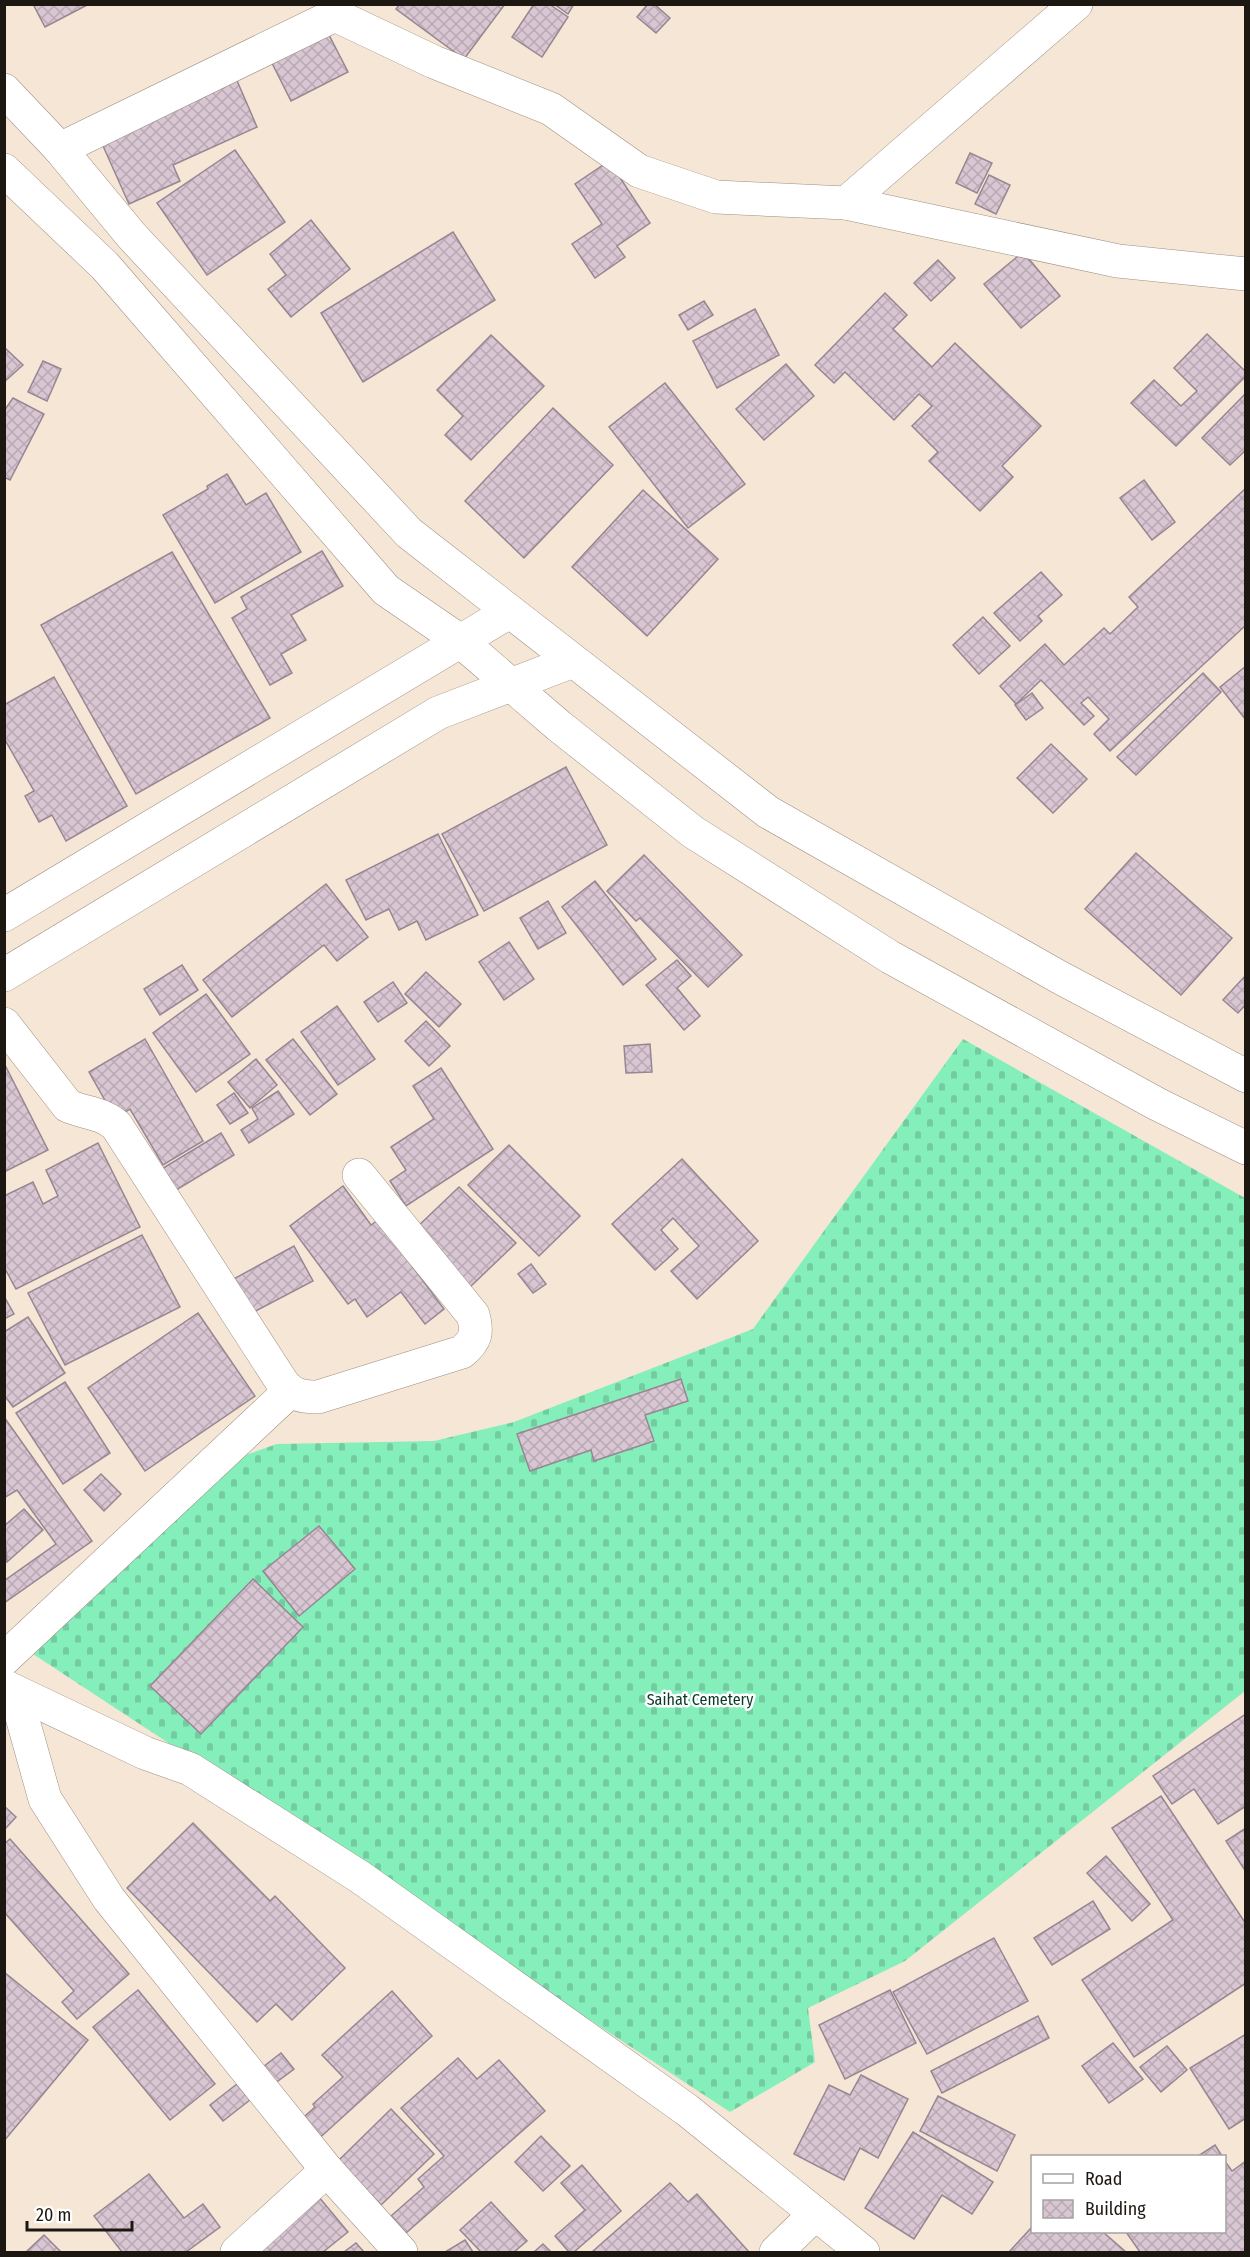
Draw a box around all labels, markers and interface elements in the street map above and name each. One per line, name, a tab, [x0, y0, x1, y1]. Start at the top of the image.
park label: Saihat Cemetery	[647, 1690, 754, 1709]
legend	[1031, 2155, 1226, 2233]
text: Road	[1085, 2168, 1122, 2190]
scale bar	[27, 2194, 132, 2232]
text: Building	[1085, 2198, 1146, 2220]
text: 20 m	[36, 2204, 71, 2226]

